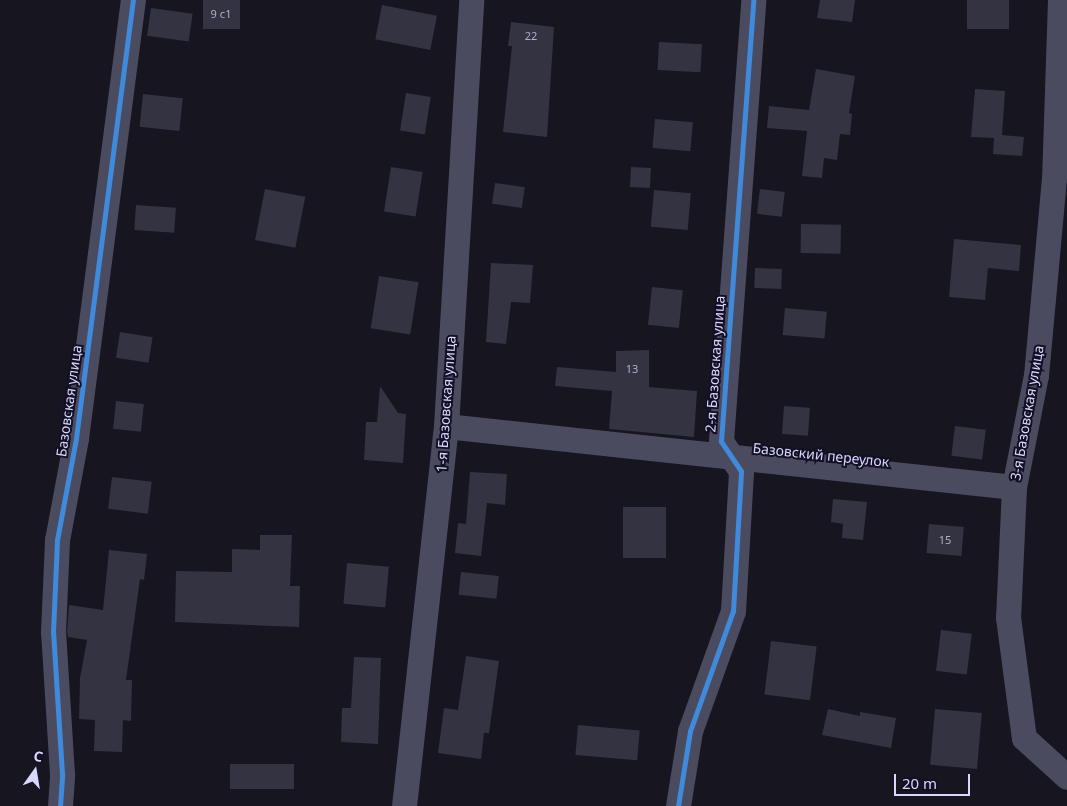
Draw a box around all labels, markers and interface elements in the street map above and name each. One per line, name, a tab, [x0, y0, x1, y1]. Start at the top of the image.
house number: 9 с1	[211, 7, 231, 21]
house number: 22	[525, 29, 537, 43]
street label: 2-я Базовская улица	[702, 295, 728, 433]
street label: 1-я Базовская улица	[433, 335, 459, 473]
street label: Базовская улица	[53, 344, 85, 458]
street label: 3-я Базовская улица	[1007, 344, 1047, 482]
house number: 13	[626, 362, 638, 376]
street label: Базовский переулок	[752, 439, 890, 471]
house number: 15	[939, 533, 951, 547]
north arrow	[10, 746, 60, 796]
text: С	[32, 746, 45, 766]
scale bar	[897, 764, 973, 796]
text: 20 m	[902, 773, 937, 793]

